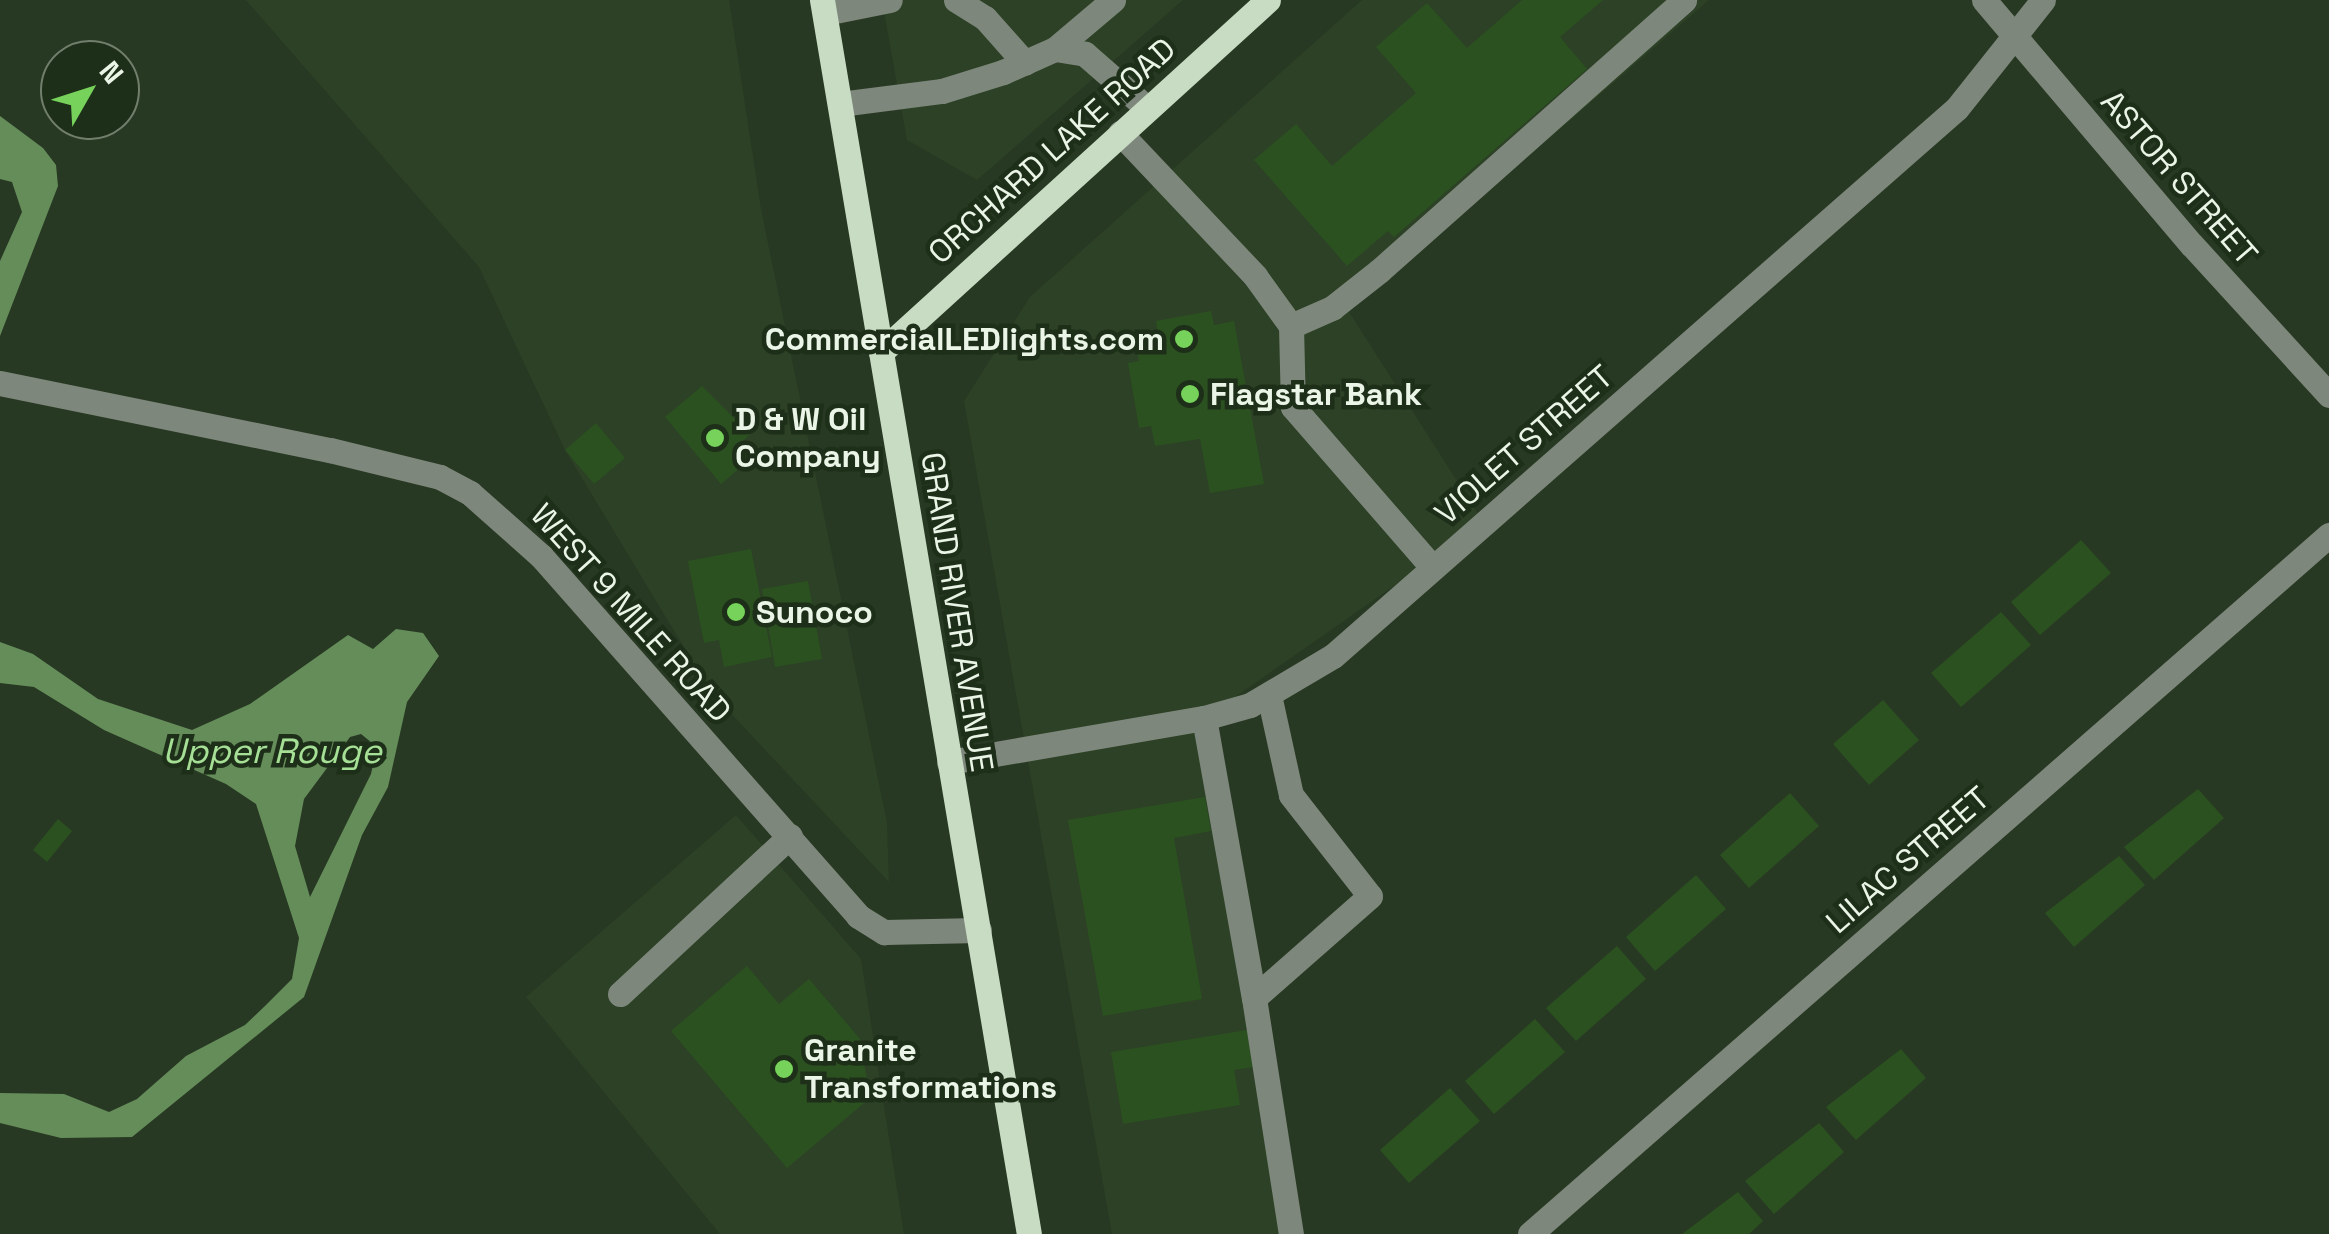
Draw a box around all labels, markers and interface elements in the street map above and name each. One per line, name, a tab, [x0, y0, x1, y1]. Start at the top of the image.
street label: ORCHARD LAKE ROAD	[921, 30, 1183, 272]
north arrow	[40, 40, 140, 140]
text: N	[92, 54, 132, 91]
street label: ASTOR STREET	[2093, 83, 2265, 273]
place label: CommercialLEDlights.com	[765, 320, 1164, 358]
marker: CommercialLEDlights.com	[1173, 328, 1195, 350]
street label: VIOLET STREET	[1427, 357, 1621, 533]
place label: Flagstar Bank	[1210, 375, 1422, 413]
marker: Flagstar Bank	[1179, 383, 1201, 405]
place label: D & W Oil Company	[735, 401, 881, 476]
marker: D & W Oil Company	[704, 427, 726, 449]
street label: GRAND RIVER AVENUE	[913, 449, 1001, 775]
street label: WEST 9 MILE ROAD	[523, 496, 739, 730]
place label: Sunoco	[756, 593, 873, 631]
marker: Sunoco	[725, 601, 747, 623]
water label: Upper Rouge	[162, 730, 382, 772]
street label: LILAC STREET	[1818, 779, 1998, 941]
place label: Granite Transformations	[804, 1032, 1057, 1107]
marker: Granite Transformations	[773, 1058, 795, 1080]

